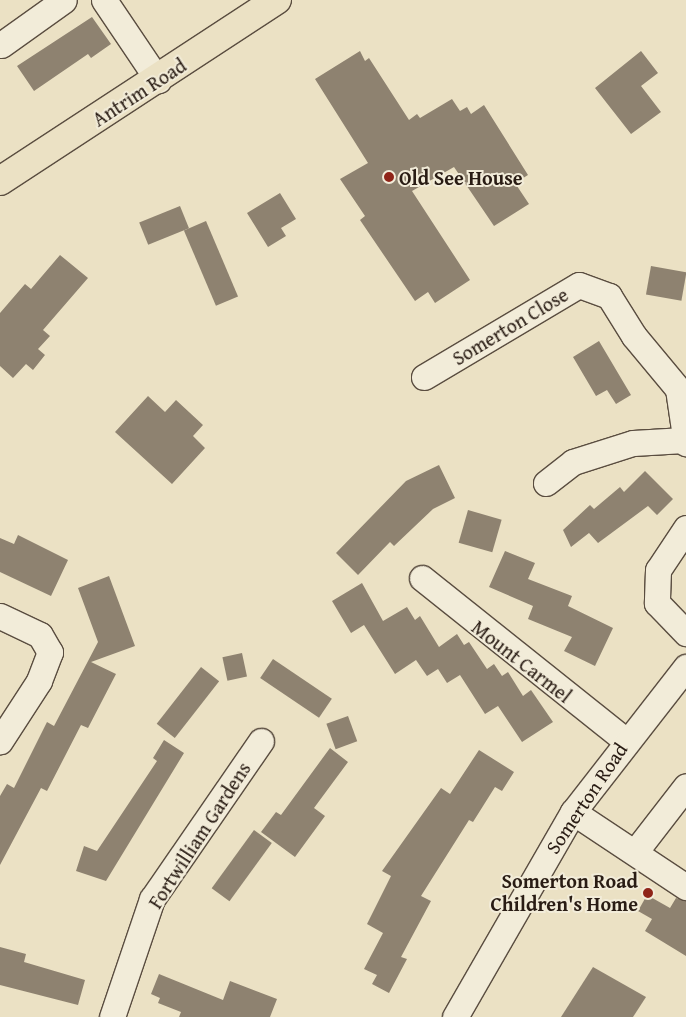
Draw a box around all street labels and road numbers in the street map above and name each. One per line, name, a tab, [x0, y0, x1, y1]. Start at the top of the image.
street label: Antrim Road	[88, 53, 190, 131]
street label: Somerton Close	[448, 282, 572, 370]
street label: Mount Carmel	[467, 615, 577, 707]
street label: Somerton Road	[540, 738, 632, 858]
street label: Fortwilliam Gardens	[143, 757, 255, 913]

